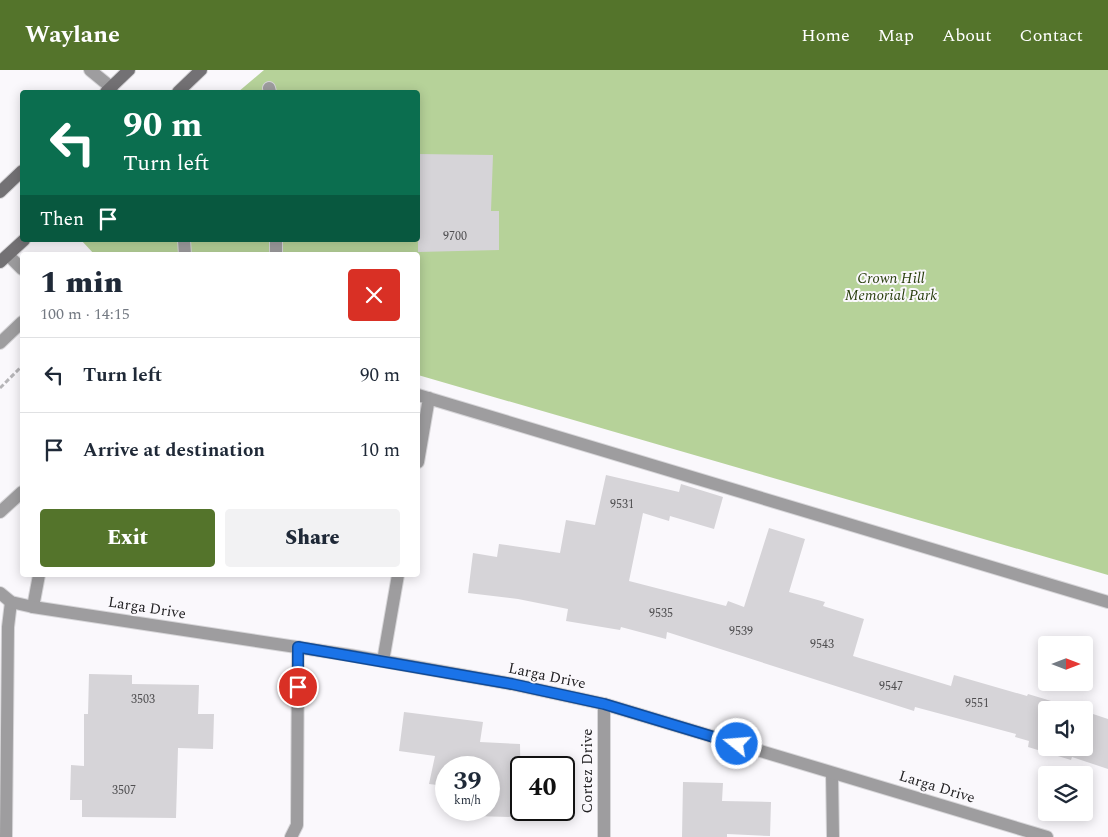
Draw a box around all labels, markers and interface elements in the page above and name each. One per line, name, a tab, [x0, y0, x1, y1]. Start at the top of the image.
text: Waylane	[25, 17, 120, 53]
text: Home	[801, 22, 850, 49]
text: Map	[878, 22, 914, 49]
text: About	[942, 22, 992, 49]
text: Contact	[1020, 22, 1083, 49]
text: 90 m	[123, 99, 203, 152]
icon: left	[40, 110, 105, 175]
text: Turn left	[123, 147, 209, 180]
text: Then	[40, 205, 84, 234]
icon: arrive	[94, 205, 122, 233]
house number: 9700	[443, 227, 467, 246]
text: 1 min	[40, 260, 123, 306]
park label: Crown Hill Memorial Park	[845, 267, 937, 307]
button: close	[348, 269, 400, 321]
text: 100 m · 14:15	[40, 302, 130, 326]
icon: left	[40, 361, 68, 389]
text: Turn left	[83, 361, 162, 390]
text: 90 m	[360, 361, 400, 390]
icon: arrive	[40, 436, 68, 464]
text: Arrive at destination	[83, 436, 265, 465]
text: 10 m	[360, 436, 400, 465]
house number: 9531	[610, 495, 634, 514]
button: Exit	[40, 509, 215, 567]
button: Share	[225, 509, 400, 567]
street label: Larga Drive	[106, 590, 188, 626]
house number: 9535	[649, 604, 673, 623]
house number: 9539	[729, 622, 753, 641]
house number: 9543	[810, 635, 834, 654]
north arrow	[1038, 636, 1092, 691]
map controls	[1038, 636, 1093, 821]
street label: Larga Drive	[506, 657, 588, 695]
pin	[277, 666, 319, 708]
icon: arrive	[284, 673, 312, 701]
house number: 9547	[879, 677, 903, 696]
house number: 3503	[131, 690, 155, 709]
house number: 9551	[965, 694, 989, 713]
button: sound	[1038, 701, 1093, 756]
position arrow	[710, 717, 762, 769]
street label: Cortez Drive	[576, 728, 599, 814]
speed limit sign: 40	[510, 756, 575, 821]
text: 39	[453, 763, 482, 801]
street label: Larga Drive	[896, 765, 978, 809]
button: layers	[1038, 766, 1093, 821]
house number: 3507	[112, 781, 136, 800]
text: km/h	[454, 791, 481, 810]

